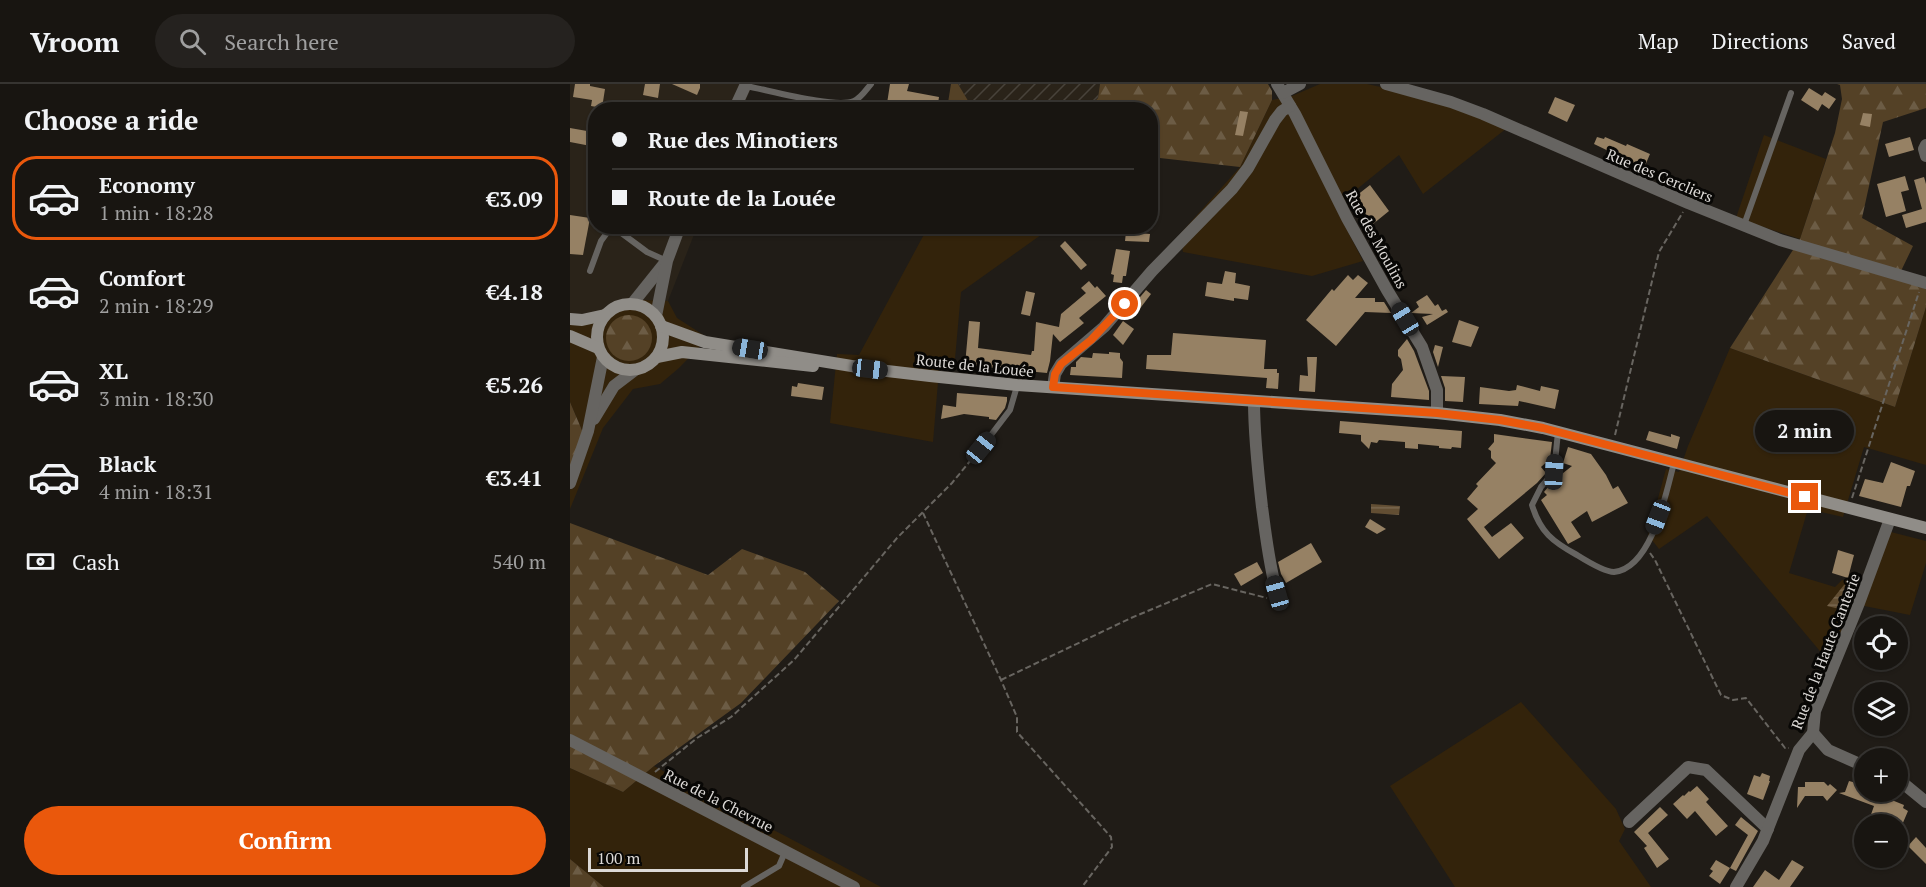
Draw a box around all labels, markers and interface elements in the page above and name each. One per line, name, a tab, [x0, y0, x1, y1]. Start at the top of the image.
search box	[155, 14, 575, 68]
text: Vroom	[30, 23, 119, 60]
icon: search	[176, 25, 209, 58]
text: Search here	[224, 27, 339, 56]
text: Map	[1638, 27, 1679, 55]
text: Directions	[1712, 27, 1809, 55]
text: Saved	[1842, 27, 1896, 55]
text: Choose a ride	[24, 102, 199, 138]
text: Rue des Minotiers	[648, 125, 838, 154]
street label: Rue des Cercliers	[1604, 144, 1716, 206]
text: Economy	[99, 170, 195, 199]
icon: car	[27, 171, 81, 225]
text: Route de la Louée	[648, 183, 836, 212]
text: €3.09	[487, 184, 543, 213]
street label: Rue des Moulins	[1342, 186, 1412, 292]
text: 1 min · 18:28	[99, 199, 213, 226]
text: Comfort	[99, 263, 185, 292]
icon: car	[27, 264, 81, 318]
text: €4.18	[487, 277, 543, 306]
route start	[1111, 290, 1138, 317]
text: 2 min · 18:29	[99, 292, 213, 319]
car	[1388, 299, 1422, 339]
car	[731, 337, 769, 361]
street label: Route de la Louée	[915, 349, 1035, 381]
text: XL	[99, 356, 128, 385]
icon: car	[27, 357, 81, 411]
car	[851, 358, 889, 380]
text: €5.26	[487, 370, 543, 399]
text: 3 min · 18:30	[99, 385, 213, 412]
callout: 2 min	[1756, 410, 1854, 452]
text: 2 min	[1777, 417, 1832, 444]
car	[963, 428, 999, 468]
text: Black	[99, 449, 156, 478]
icon: car	[27, 450, 81, 504]
car	[1544, 454, 1564, 490]
text: €3.41	[487, 463, 543, 492]
text: 4 min · 18:31	[99, 478, 213, 505]
route end	[1791, 483, 1818, 510]
car	[1643, 497, 1673, 537]
icon: cash	[24, 545, 57, 578]
text: Cash	[72, 547, 120, 576]
text: 540 m	[492, 548, 546, 575]
street label: Rue de la Haute Canterie	[1786, 570, 1864, 732]
car	[1263, 573, 1291, 613]
map controls	[1854, 616, 1908, 868]
button: locate	[1854, 616, 1908, 670]
button: layers	[1854, 682, 1908, 736]
button: +	[1854, 748, 1908, 802]
street label: Rue de la Chevrue	[661, 764, 777, 836]
button: Confirm	[24, 806, 546, 875]
button: −	[1854, 814, 1908, 868]
scale bar	[588, 845, 748, 872]
text: 100 m	[597, 847, 640, 869]

